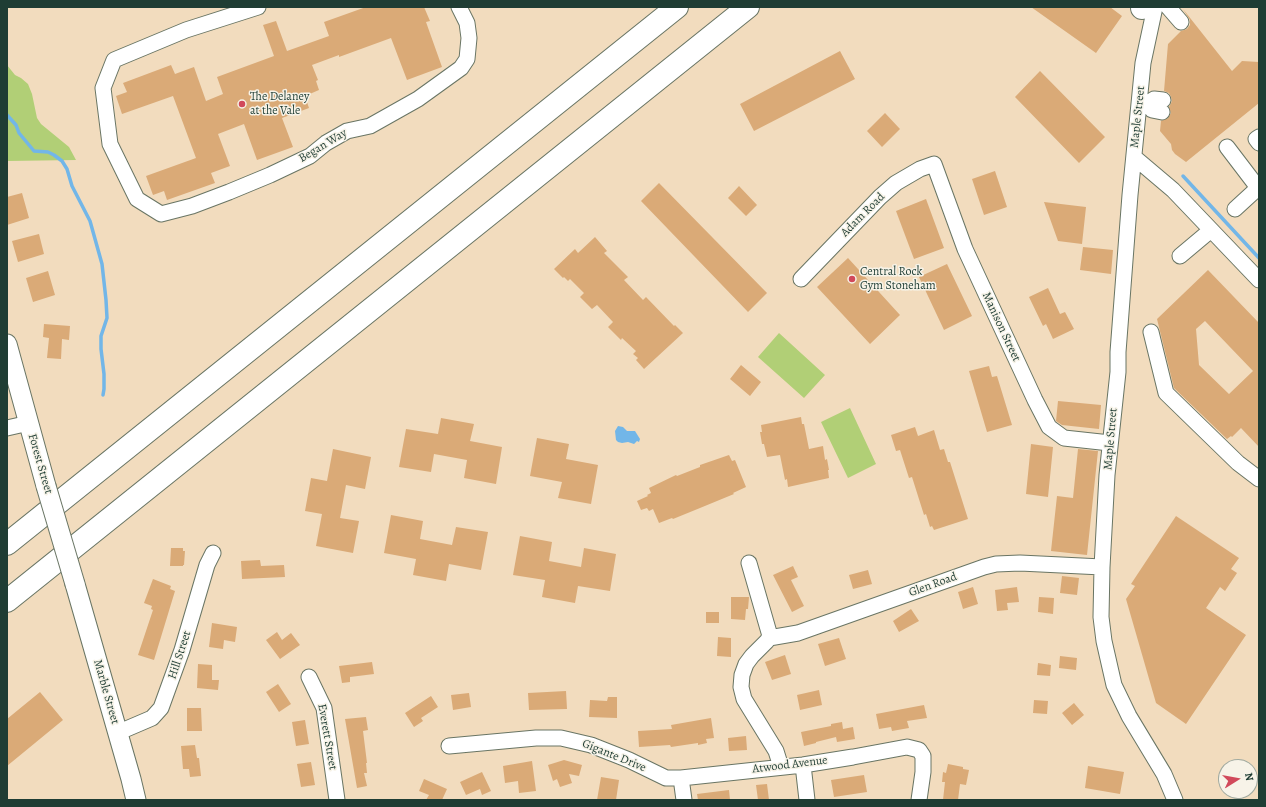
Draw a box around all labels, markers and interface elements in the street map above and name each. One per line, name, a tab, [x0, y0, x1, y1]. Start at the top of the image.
street label: Maple Street	[1128, 85, 1148, 149]
place label: The Delaney at the Vale	[250, 90, 309, 118]
marker: The Delaney at the Vale	[237, 99, 247, 109]
street label: Began Way	[296, 126, 350, 166]
street label: Adam Road	[838, 190, 888, 240]
place label: Central Rock Gym Stoneham	[860, 265, 936, 293]
marker: Central Rock Gym Stoneham	[847, 274, 857, 284]
street label: Manison Street	[979, 290, 1023, 364]
street label: Maple Street	[1101, 407, 1121, 471]
street label: Forest Street	[25, 432, 55, 496]
street label: Glen Road	[907, 570, 959, 600]
street label: Hill Street	[165, 629, 195, 681]
street label: Marble Street	[90, 658, 122, 726]
street label: Everett Street	[314, 703, 340, 771]
street label: Gigante Drive	[580, 737, 648, 775]
street label: Atwood Avenue	[752, 753, 828, 777]
north arrow	[1218, 759, 1258, 799]
text: N	[1241, 771, 1257, 782]

